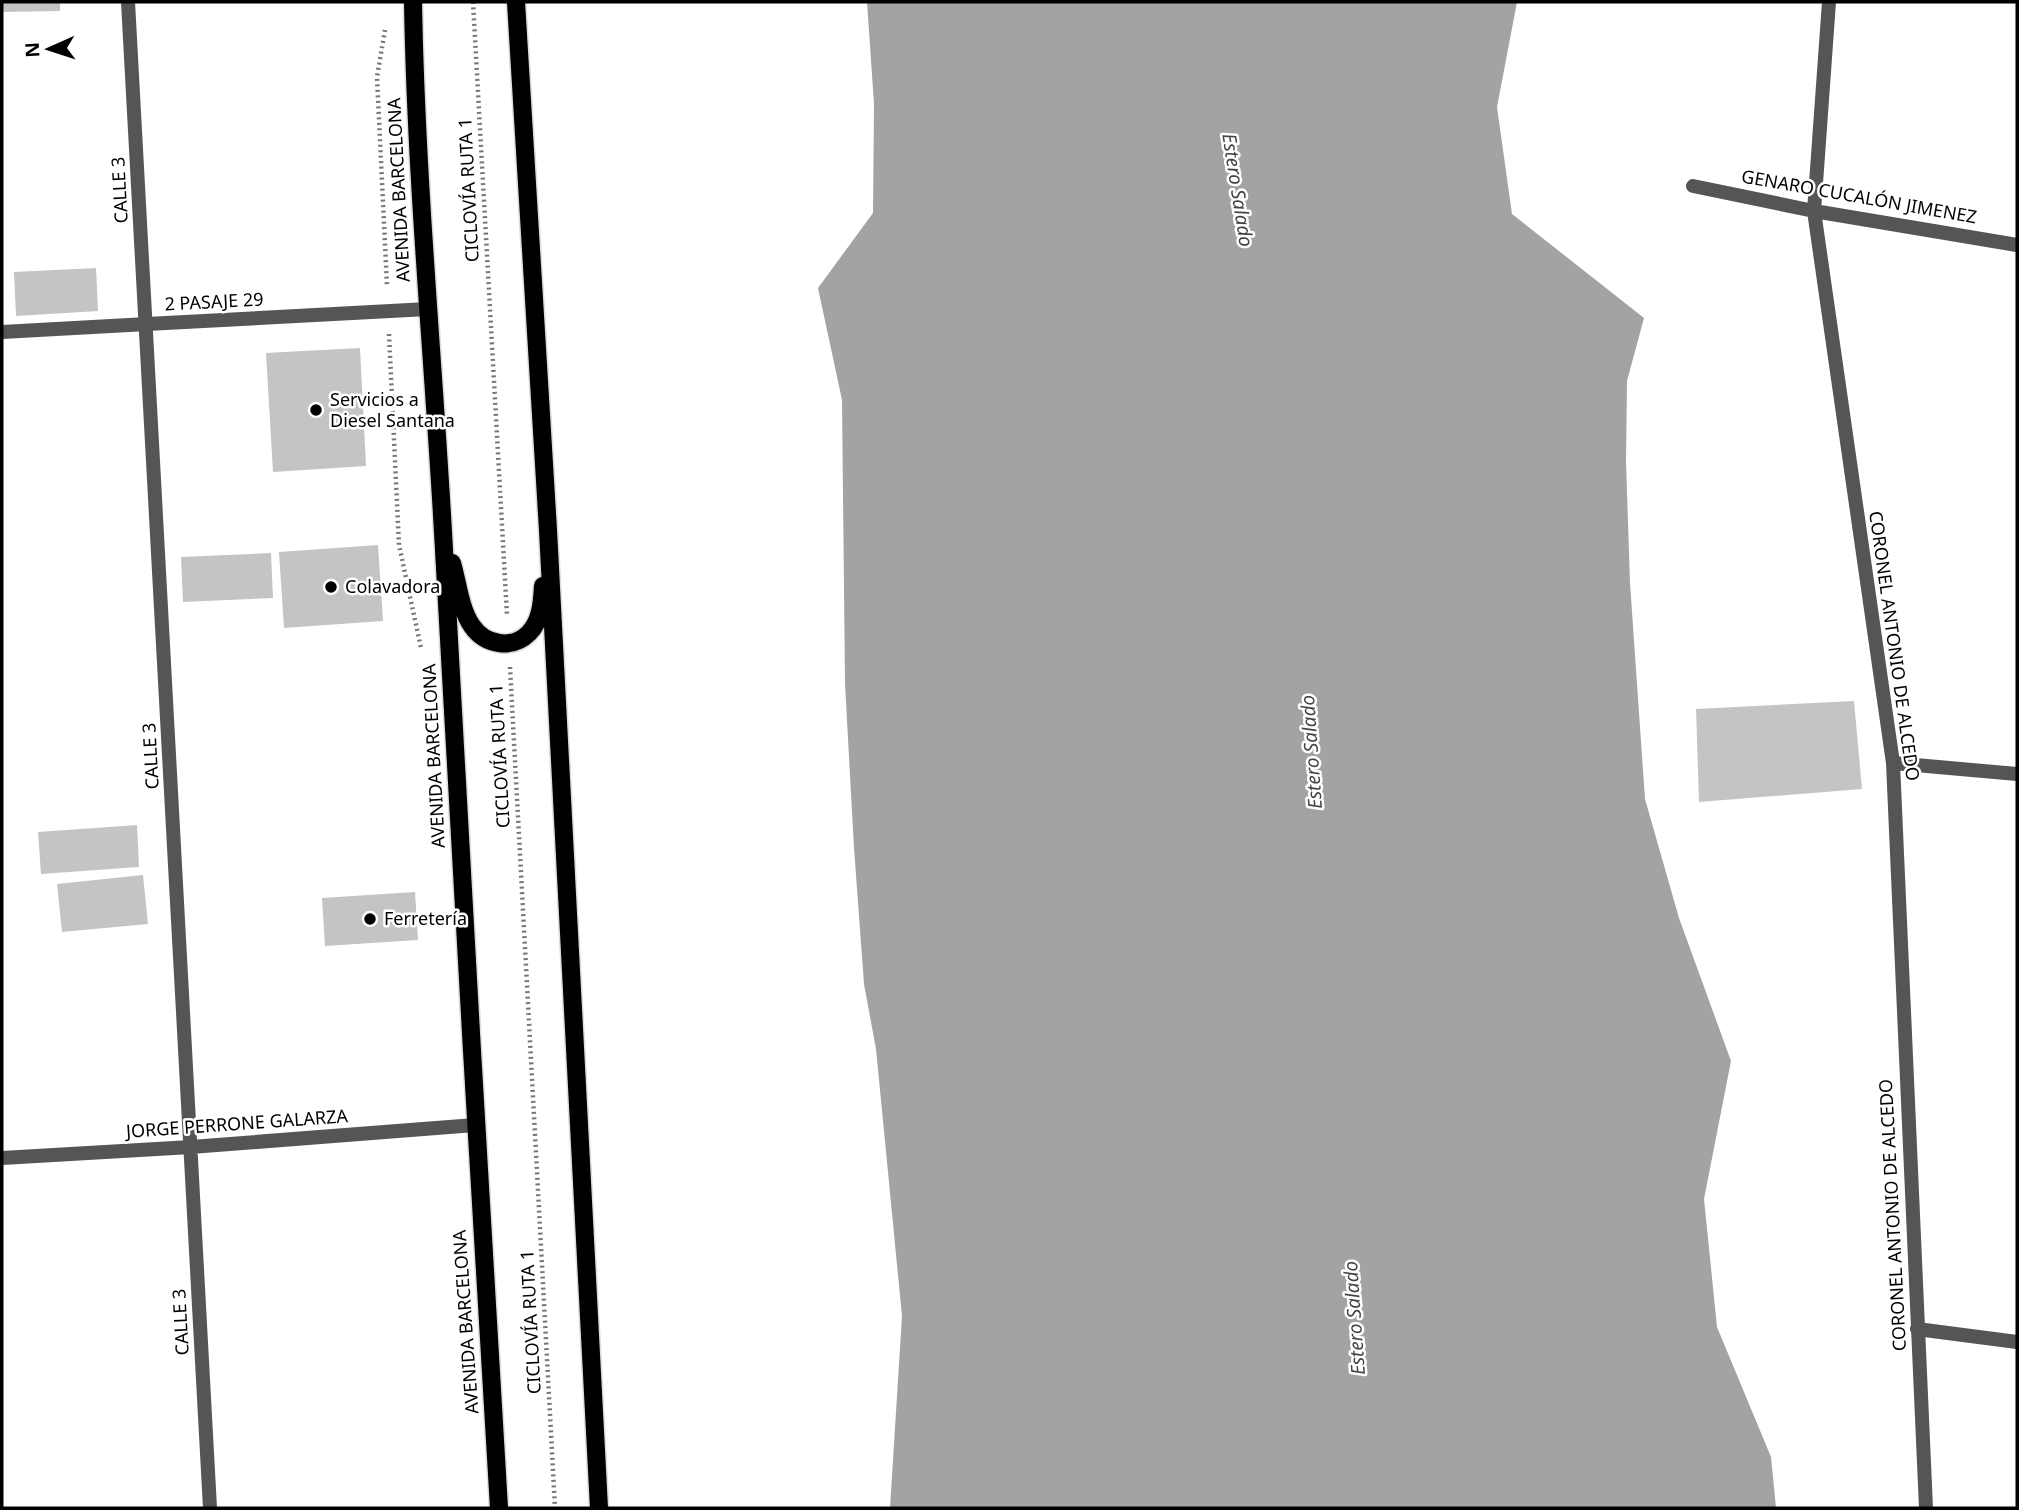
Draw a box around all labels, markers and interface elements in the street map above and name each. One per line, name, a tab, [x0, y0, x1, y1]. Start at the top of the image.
north arrow	[14, 14, 84, 84]
text: N	[19, 41, 45, 58]
street label: AVENIDA BARCELONA	[381, 97, 415, 283]
street label: CICLOVÍA RUTA 1	[452, 117, 484, 263]
water label: Estero Salado	[1216, 131, 1260, 249]
street label: CALLE 3	[105, 156, 133, 224]
street label: GENARO CUCALÓN JIMENEZ	[1740, 163, 1979, 229]
street label: 2 PASAJE 29	[164, 286, 264, 316]
place label: Servicios a Diesel Santana	[330, 387, 455, 432]
marker: Servicios a Diesel Santana	[308, 402, 324, 418]
street label: CORONEL ANTONIO DE ALCEDO	[1864, 509, 1926, 782]
place label: Colavadora	[345, 574, 440, 598]
marker: Colavadora	[323, 579, 339, 595]
street label: AVENIDA BARCELONA	[416, 663, 450, 849]
street label: CICLOVÍA RUTA 1	[483, 683, 515, 829]
water label: Estero Salado	[1294, 694, 1328, 810]
street label: CALLE 3	[136, 722, 164, 790]
place label: Ferretería	[384, 906, 467, 930]
marker: Ferretería	[362, 911, 378, 927]
street label: CORONEL ANTONIO DE ALCEDO	[1873, 1078, 1911, 1352]
street label: JORGE PERRONE GALARZA	[123, 1103, 349, 1143]
street label: AVENIDA BARCELONA	[447, 1229, 483, 1415]
street label: CICLOVÍA RUTA 1	[514, 1249, 546, 1395]
water label: Estero Salado	[1337, 1260, 1371, 1376]
street label: CALLE 3	[166, 1288, 194, 1356]

